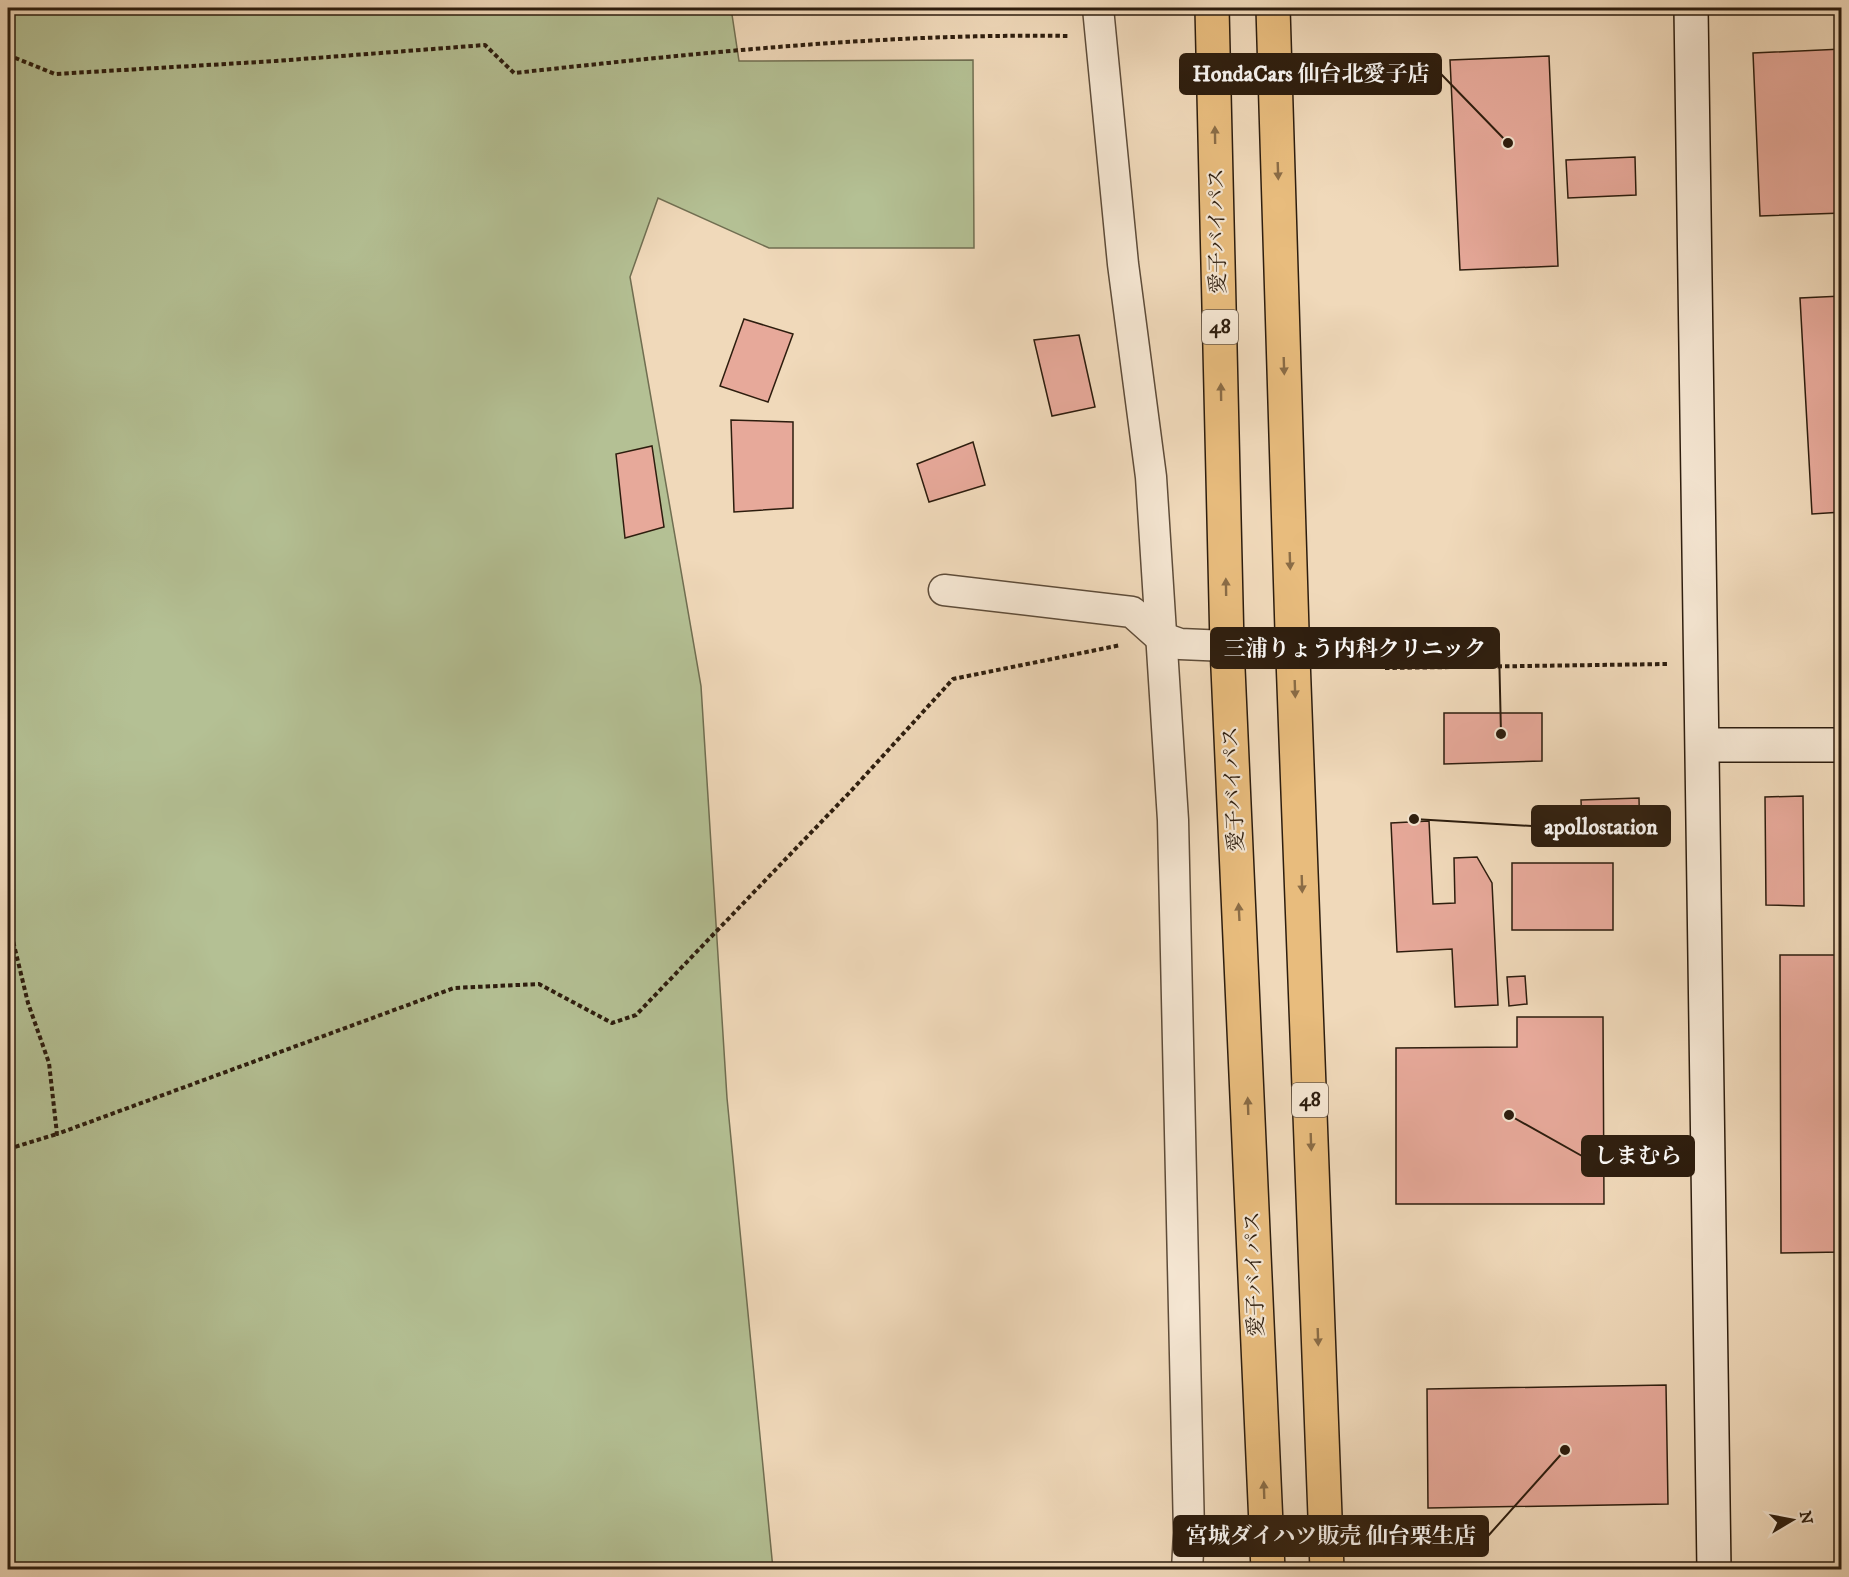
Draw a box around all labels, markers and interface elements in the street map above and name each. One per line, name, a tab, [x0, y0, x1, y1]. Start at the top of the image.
callout: HondaCars 仙台北愛子店	[1180, 54, 1441, 94]
text: HondaCars 仙台北愛子店	[1193, 61, 1429, 88]
one-way arrow	[1211, 125, 1220, 144]
one-way arrow	[1273, 161, 1283, 180]
street label: 愛子バイパス	[1204, 168, 1232, 294]
road number: 48	[1202, 310, 1238, 344]
one-way arrow	[1279, 356, 1289, 375]
one-way arrow	[1217, 383, 1226, 402]
one-way arrow	[1285, 551, 1295, 570]
one-way arrow	[1221, 578, 1231, 597]
callout: 三浦りょう内科クリニック	[1211, 628, 1499, 668]
text: 三浦りょう内科クリニック	[1224, 636, 1486, 663]
one-way arrow	[1290, 680, 1299, 699]
street label: 愛子バイパス	[1218, 726, 1250, 852]
callout: apollostation	[1532, 806, 1670, 846]
text: apollostation	[1544, 814, 1658, 841]
one-way arrow	[1297, 875, 1306, 894]
one-way arrow	[1235, 902, 1244, 921]
road number: 48	[1292, 1083, 1328, 1117]
one-way arrow	[1243, 1097, 1252, 1116]
one-way arrow	[1307, 1133, 1316, 1152]
callout: しまむら	[1582, 1136, 1694, 1176]
text: しまむら	[1594, 1143, 1682, 1170]
street label: 愛子バイパス	[1240, 1211, 1270, 1337]
one-way arrow	[1314, 1327, 1323, 1346]
one-way arrow	[1260, 1481, 1269, 1500]
north arrow	[1762, 1490, 1822, 1550]
text: N	[1795, 1509, 1817, 1526]
callout: 宮城ダイハツ販売 仙台栗生店	[1174, 1516, 1488, 1556]
text: 宮城ダイハツ販売 仙台栗生店	[1186, 1523, 1476, 1550]

